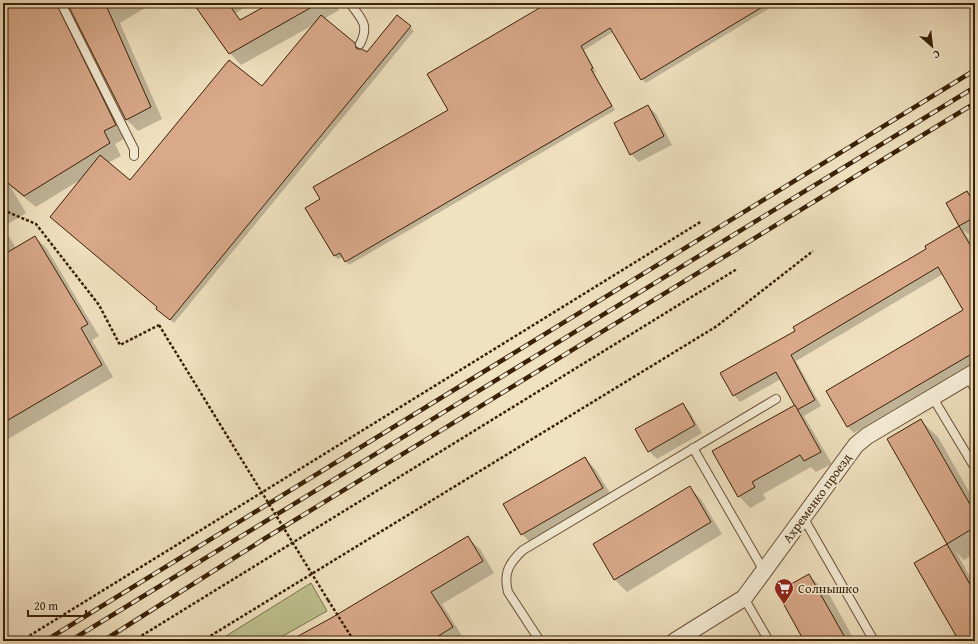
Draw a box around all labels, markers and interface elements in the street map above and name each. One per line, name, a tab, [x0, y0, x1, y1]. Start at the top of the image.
north arrow	[912, 26, 952, 66]
text: С	[930, 46, 943, 63]
street label: Ахременко проезд	[778, 449, 856, 547]
supermarket icon: Солнышко	[773, 577, 795, 605]
place label: Солнышко	[798, 579, 859, 598]
scale bar	[28, 592, 86, 618]
text: 20 m	[34, 597, 58, 614]

